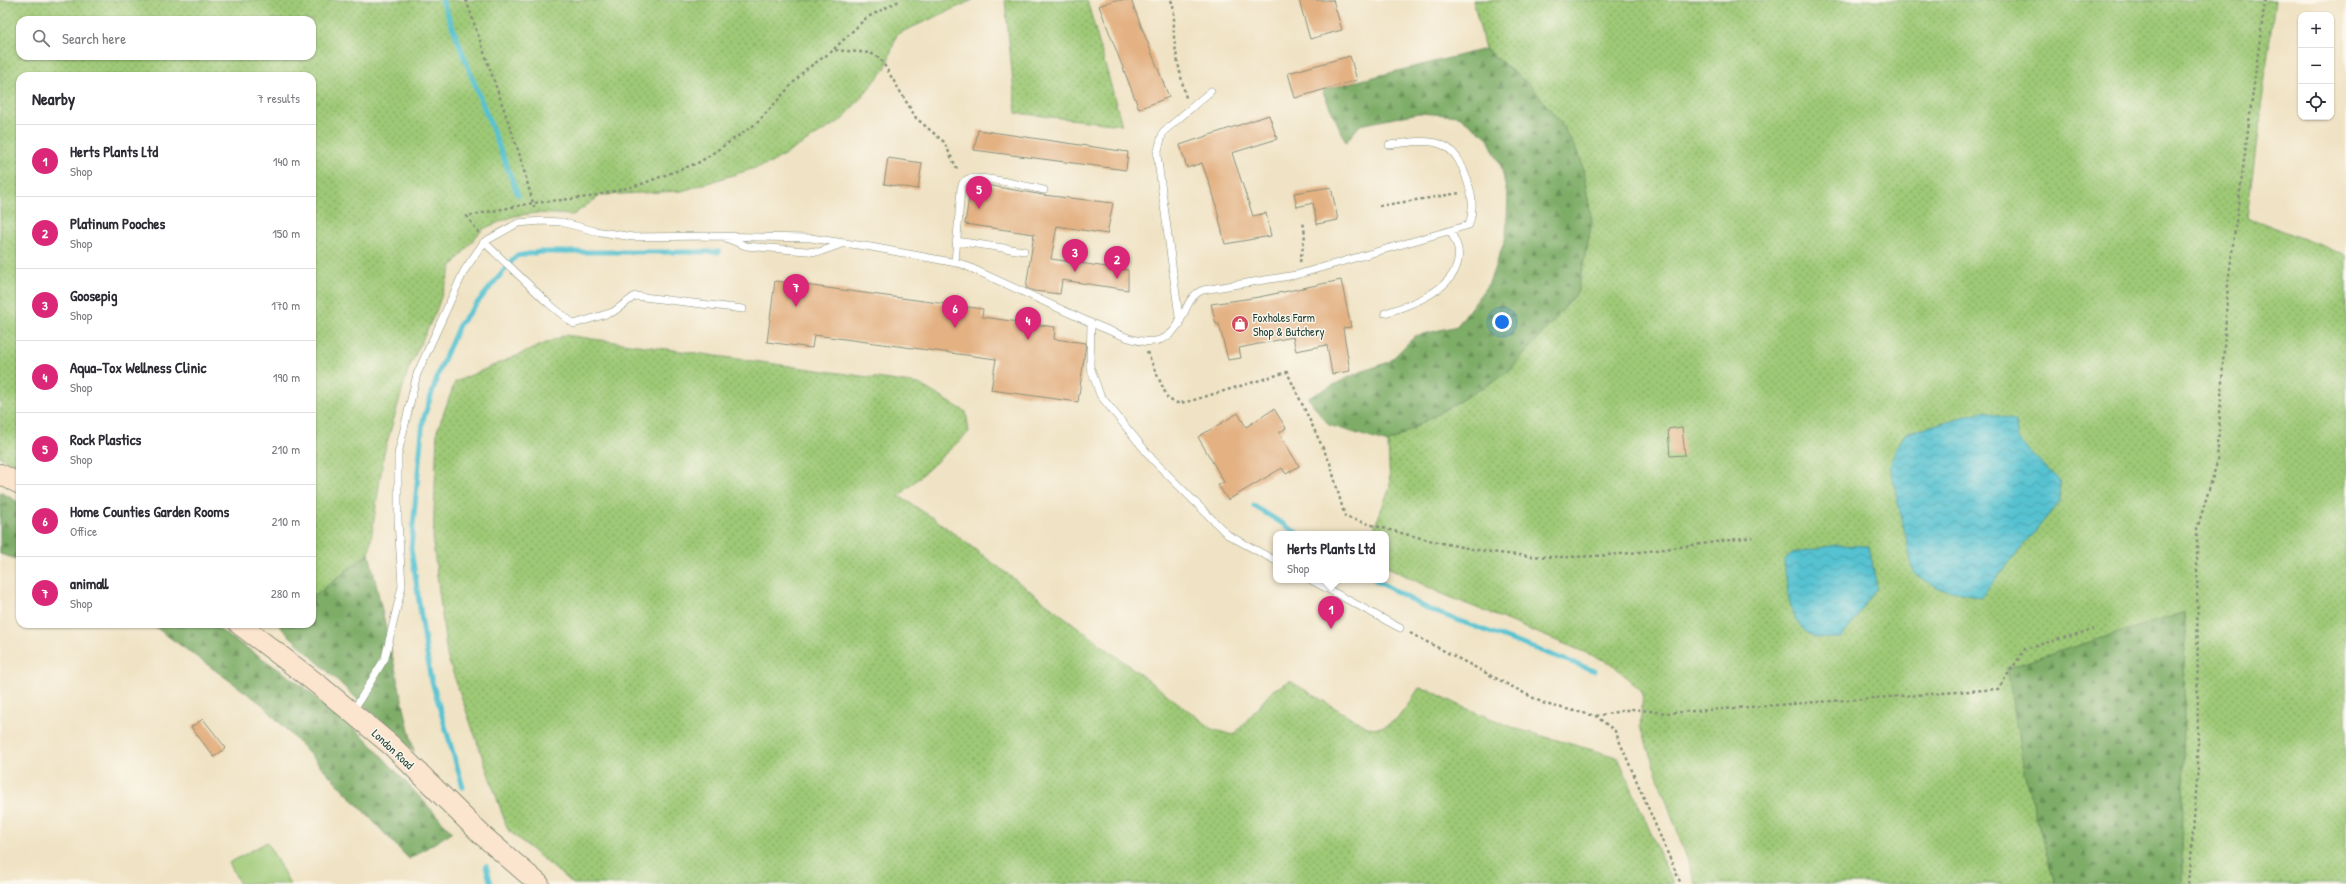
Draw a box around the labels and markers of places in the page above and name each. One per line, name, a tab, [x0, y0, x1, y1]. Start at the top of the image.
pin: 5	[966, 176, 992, 209]
pin: 3	[1062, 239, 1088, 272]
pin: 2	[1104, 246, 1130, 279]
pin: 7	[783, 274, 809, 307]
pin: 6	[942, 295, 968, 328]
pin: 4	[1015, 307, 1041, 340]
place label: Foxholes Farm Shop & Butchery	[1252, 309, 1325, 340]
shop icon: Foxholes Farm Shop & Butchery	[1230, 314, 1250, 334]
pin: 1	[1318, 596, 1344, 629]

